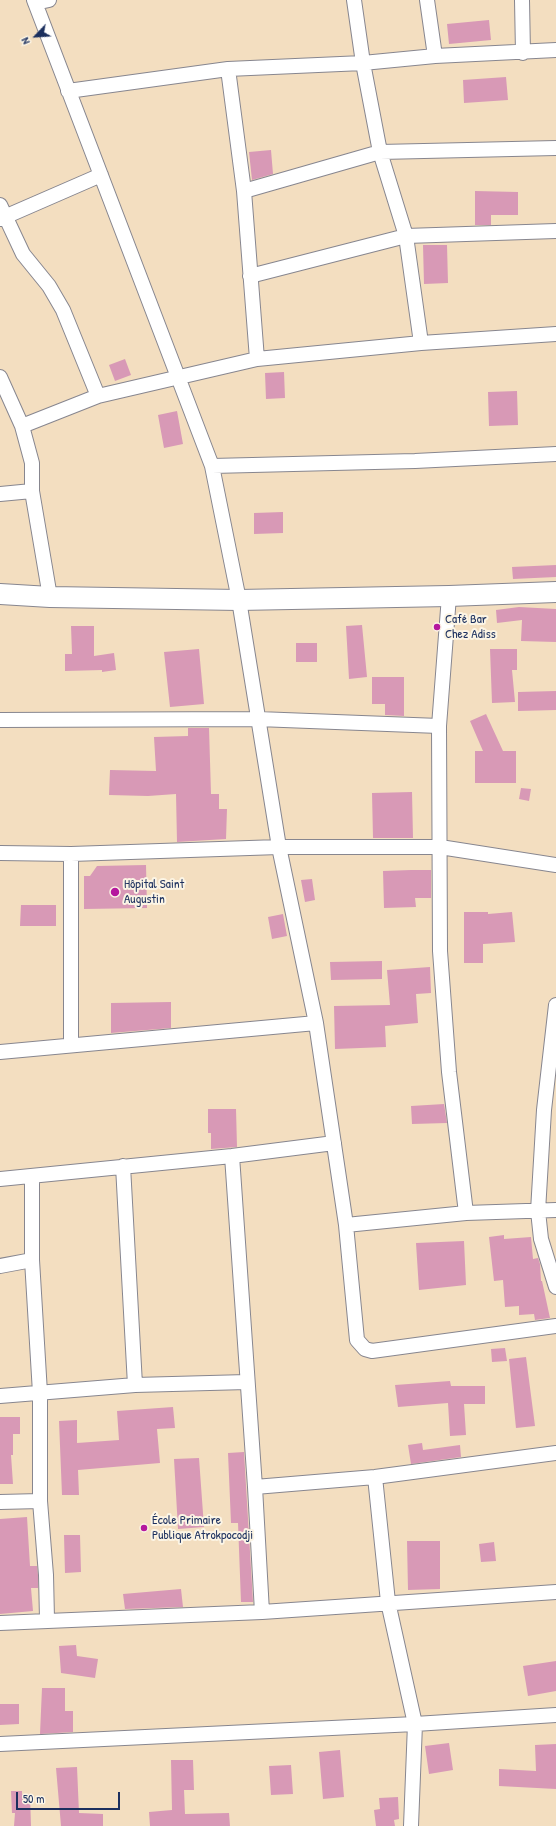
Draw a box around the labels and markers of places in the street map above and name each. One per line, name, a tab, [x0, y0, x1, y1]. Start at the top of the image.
place label: Café Bar Chez Adiss	[445, 612, 496, 643]
marker: Café Bar Chez Adiss	[432, 622, 442, 632]
place label: Hôpital Saint Augustin	[124, 877, 184, 908]
marker: Hôpital Saint Augustin	[109, 886, 121, 898]
place label: École Primaire Publique Atrokpocodji	[152, 1513, 253, 1544]
marker: École Primaire Publique Atrokpocodji	[139, 1523, 149, 1533]

